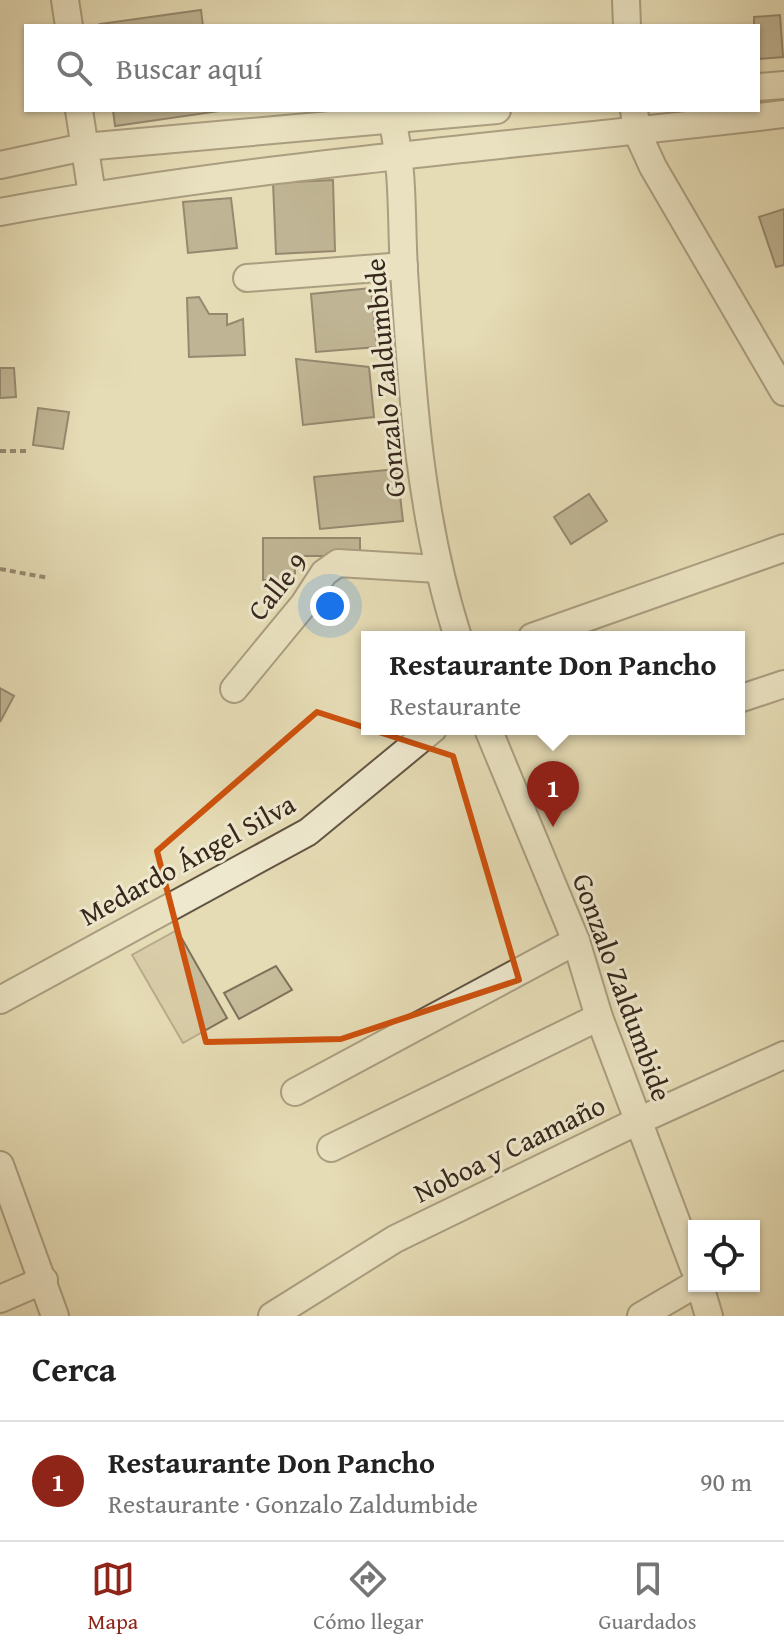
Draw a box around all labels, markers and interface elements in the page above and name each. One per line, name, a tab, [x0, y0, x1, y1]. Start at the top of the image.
search box	[24, 24, 760, 112]
icon: search	[52, 46, 96, 90]
text: Buscar aquí	[116, 46, 262, 90]
street label: Gonzalo Zaldumbide	[353, 257, 415, 499]
street label: Calle 9	[237, 543, 317, 629]
your location	[310, 586, 350, 626]
popup	[361, 631, 745, 735]
text: Restaurante Don Pancho	[390, 642, 716, 686]
text: Restaurante	[390, 686, 521, 725]
pin: 1	[527, 761, 579, 827]
street label: Medardo Ángel Silva	[72, 782, 303, 935]
street label: Gonzalo Zaldumbide	[563, 867, 683, 1107]
street label: Noboa y Caamaño	[406, 1084, 612, 1212]
map controls	[688, 1220, 760, 1292]
button: locate	[688, 1220, 760, 1292]
text: Cerca	[32, 1344, 116, 1393]
text: Restaurante Don Pancho	[108, 1440, 435, 1484]
text: 1	[51, 1462, 65, 1501]
text: 90 m	[700, 1462, 752, 1501]
text: Restaurante · Gonzalo Zaldumbide	[108, 1484, 478, 1523]
tab: Mapa	[88, 1557, 138, 1637]
tab: Cómo llegar	[313, 1557, 424, 1637]
tab: Guardados	[599, 1557, 696, 1637]

